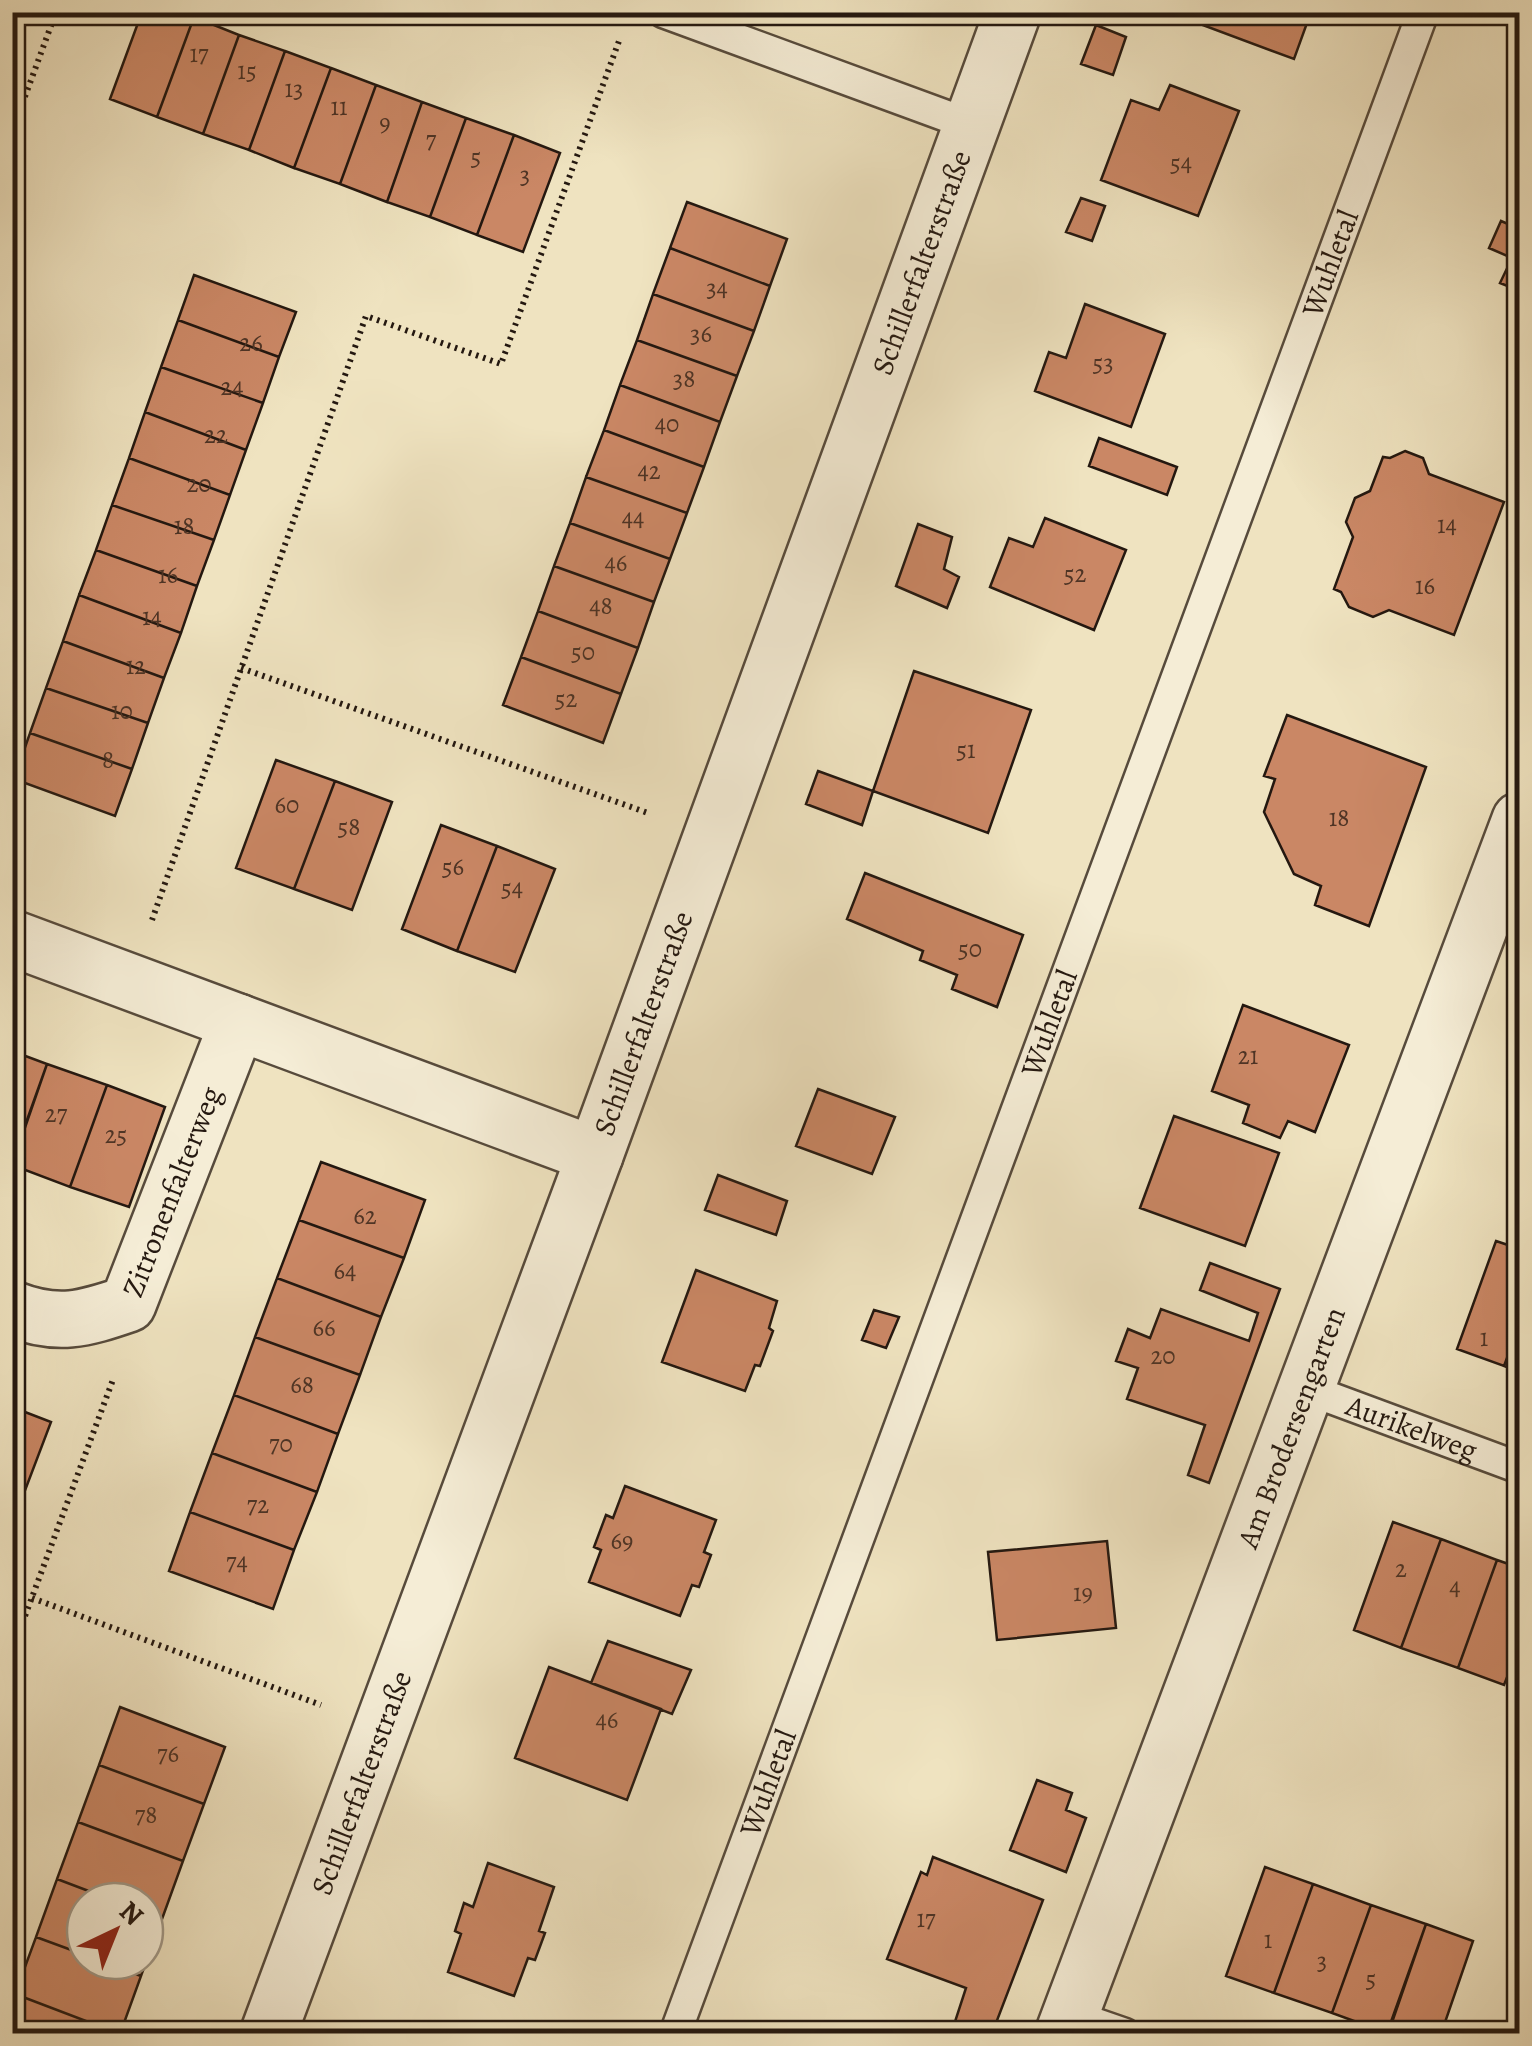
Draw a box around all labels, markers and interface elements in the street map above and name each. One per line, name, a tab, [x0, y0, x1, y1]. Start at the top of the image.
house number: 17	[189, 37, 209, 71]
house number: 15	[237, 54, 257, 88]
house number: 13	[285, 72, 303, 106]
house number: 11	[330, 90, 348, 124]
house number: 9	[379, 106, 391, 140]
house number: 7	[426, 123, 437, 157]
house number: 5	[471, 140, 481, 174]
street label: Schillerfalterstraße	[862, 145, 981, 380]
house number: 54	[1170, 146, 1192, 180]
house number: 3	[520, 158, 530, 192]
street label: Wuhletal	[1292, 204, 1368, 323]
house number: 34	[706, 271, 728, 305]
house number: 36	[690, 317, 712, 351]
house number: 26	[239, 326, 263, 360]
house number: 53	[1092, 346, 1114, 380]
house number: 38	[673, 362, 695, 396]
house number: 24	[220, 370, 244, 404]
house number: 40	[655, 407, 679, 441]
house number: 22	[204, 418, 228, 452]
house number: 42	[637, 454, 661, 488]
house number: 20	[186, 467, 212, 501]
house number: 44	[622, 501, 644, 535]
house number: 14	[1437, 508, 1457, 542]
house number: 18	[174, 509, 194, 543]
house number: 46	[605, 546, 627, 580]
house number: 52	[1064, 557, 1086, 591]
house number: 16	[158, 558, 178, 592]
house number: 16	[1415, 569, 1435, 603]
house number: 48	[589, 589, 613, 623]
house number: 14	[142, 600, 162, 634]
house number: 50	[571, 635, 595, 669]
house number: 12	[126, 649, 146, 683]
house number: 52	[555, 682, 577, 716]
house number: 10	[111, 694, 133, 728]
house number: 51	[956, 733, 976, 767]
house number: 8	[102, 743, 114, 777]
house number: 60	[275, 788, 299, 822]
house number: 18	[1329, 801, 1349, 835]
house number: 58	[338, 810, 360, 844]
house number: 56	[442, 850, 464, 884]
house number: 54	[501, 871, 523, 905]
street label: Schillerfalterstraße	[584, 906, 702, 1141]
house number: 50	[958, 932, 982, 966]
street label: Wuhletal	[1011, 964, 1087, 1083]
house number: 21	[1238, 1039, 1258, 1073]
street label: Zitronenfalterweg	[113, 1080, 231, 1303]
house number: 27	[45, 1097, 68, 1131]
house number: 25	[105, 1118, 127, 1152]
house number: 62	[353, 1199, 377, 1233]
house number: 64	[334, 1254, 356, 1288]
street label: Am Brodersengarten	[1227, 1301, 1355, 1555]
house number: 66	[312, 1311, 336, 1345]
house number: 1	[1480, 1321, 1488, 1355]
house number: 20	[1150, 1339, 1176, 1373]
house number: 68	[290, 1368, 314, 1402]
street label: Aurikelweg	[1340, 1385, 1483, 1470]
house number: 70	[269, 1427, 293, 1461]
house number: 72	[247, 1488, 269, 1522]
house number: 69	[611, 1524, 633, 1558]
house number: 74	[226, 1545, 248, 1579]
house number: 2	[1395, 1552, 1407, 1586]
house number: 4	[1449, 1570, 1461, 1604]
house number: 19	[1073, 1576, 1093, 1610]
street label: Schillerfalterstraße	[302, 1665, 421, 1901]
house number: 46	[596, 1703, 618, 1737]
street label: Wuhletal	[730, 1724, 806, 1843]
house number: 76	[157, 1737, 179, 1771]
house number: 78	[135, 1798, 157, 1832]
north arrow	[65, 1881, 165, 1981]
text: N	[111, 1893, 152, 1934]
house number: 17	[916, 1902, 936, 1936]
house number: 1	[1264, 1923, 1272, 1957]
house number: 3	[1317, 1944, 1327, 1978]
house number: 5	[1366, 1962, 1376, 1996]

